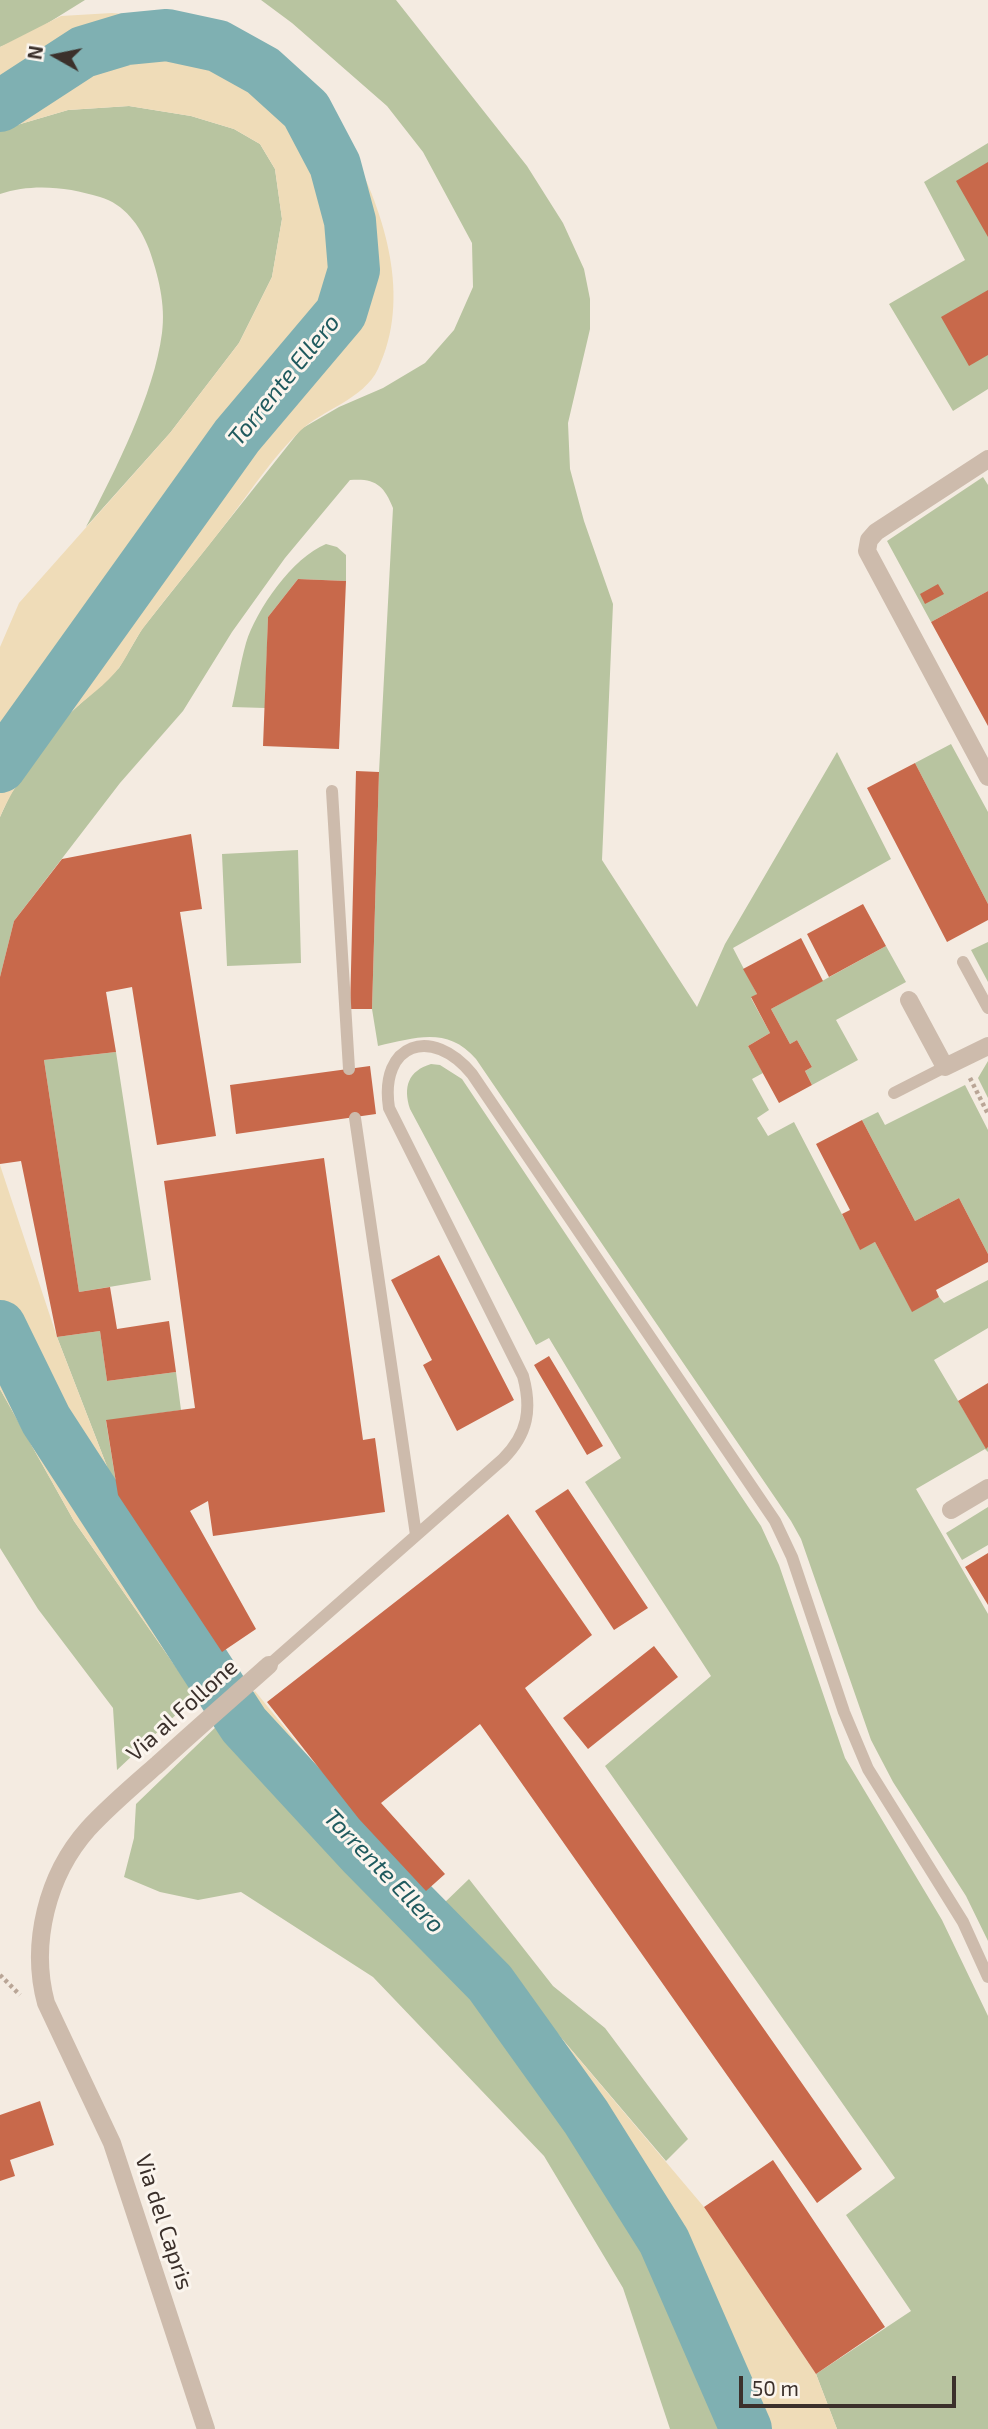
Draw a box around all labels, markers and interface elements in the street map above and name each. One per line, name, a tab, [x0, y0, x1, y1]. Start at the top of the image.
north arrow	[21, 21, 91, 91]
text: N	[22, 44, 47, 61]
water label: Torrente Ellero	[222, 308, 346, 452]
street label: Via al Follone	[121, 1653, 243, 1767]
water label: Torrente Ellero	[318, 1803, 450, 1939]
street label: Via del Capris	[129, 2151, 199, 2293]
scale bar	[743, 2362, 960, 2406]
text: 50 m	[752, 2375, 799, 2400]

